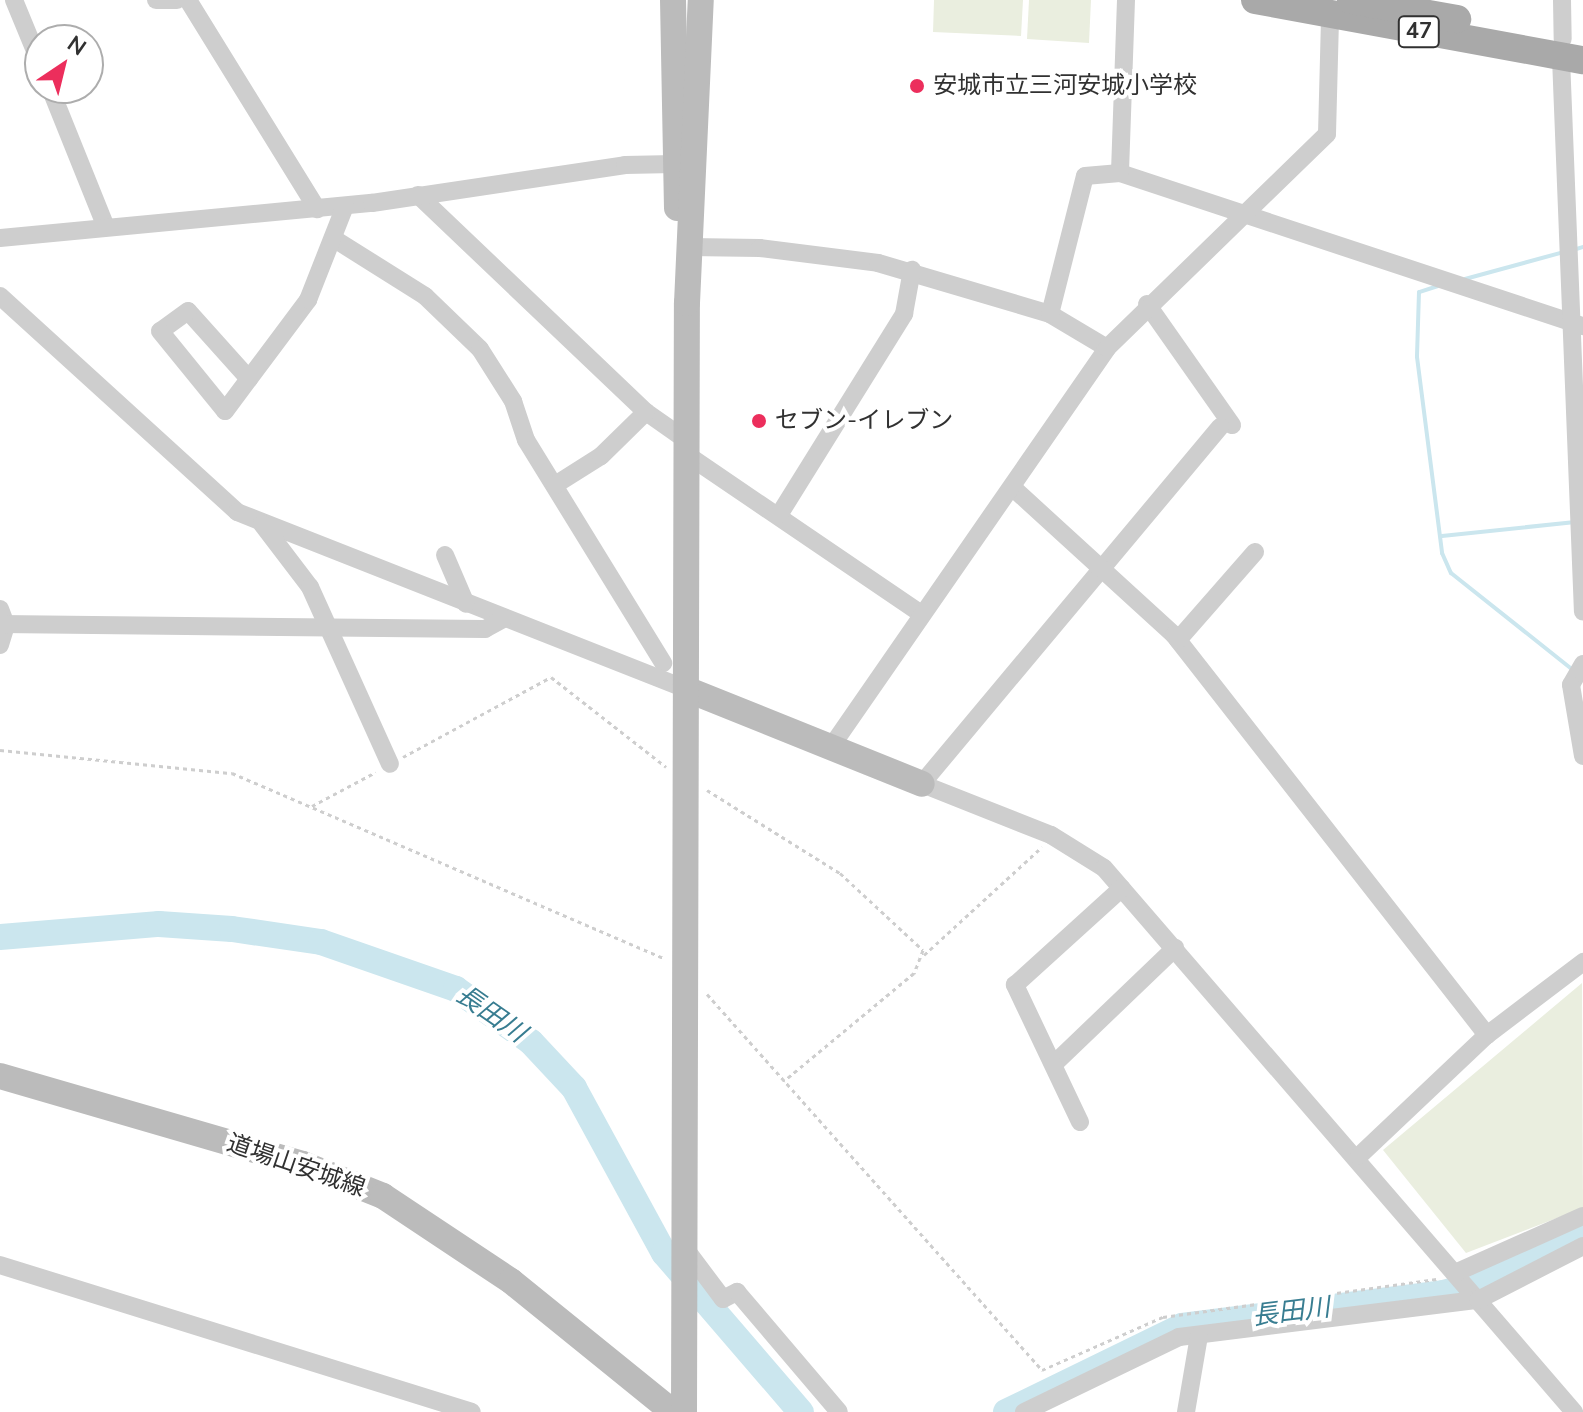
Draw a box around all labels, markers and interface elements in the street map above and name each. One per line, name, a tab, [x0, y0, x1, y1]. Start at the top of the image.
road number: 47	[1397, 14, 1441, 50]
north arrow	[24, 24, 104, 104]
text: N	[61, 29, 92, 63]
place label: 安城市立三河安城小学校	[933, 72, 1197, 100]
marker: 安城市立三河安城小学校	[908, 77, 926, 95]
place label: セブン-イレブン	[775, 407, 953, 435]
marker: セブン-イレブン	[750, 412, 768, 430]
water label: 長田川	[450, 979, 532, 1049]
street label: 道場山安城線	[223, 1129, 369, 1203]
water label: 長田川	[1250, 1292, 1332, 1332]

